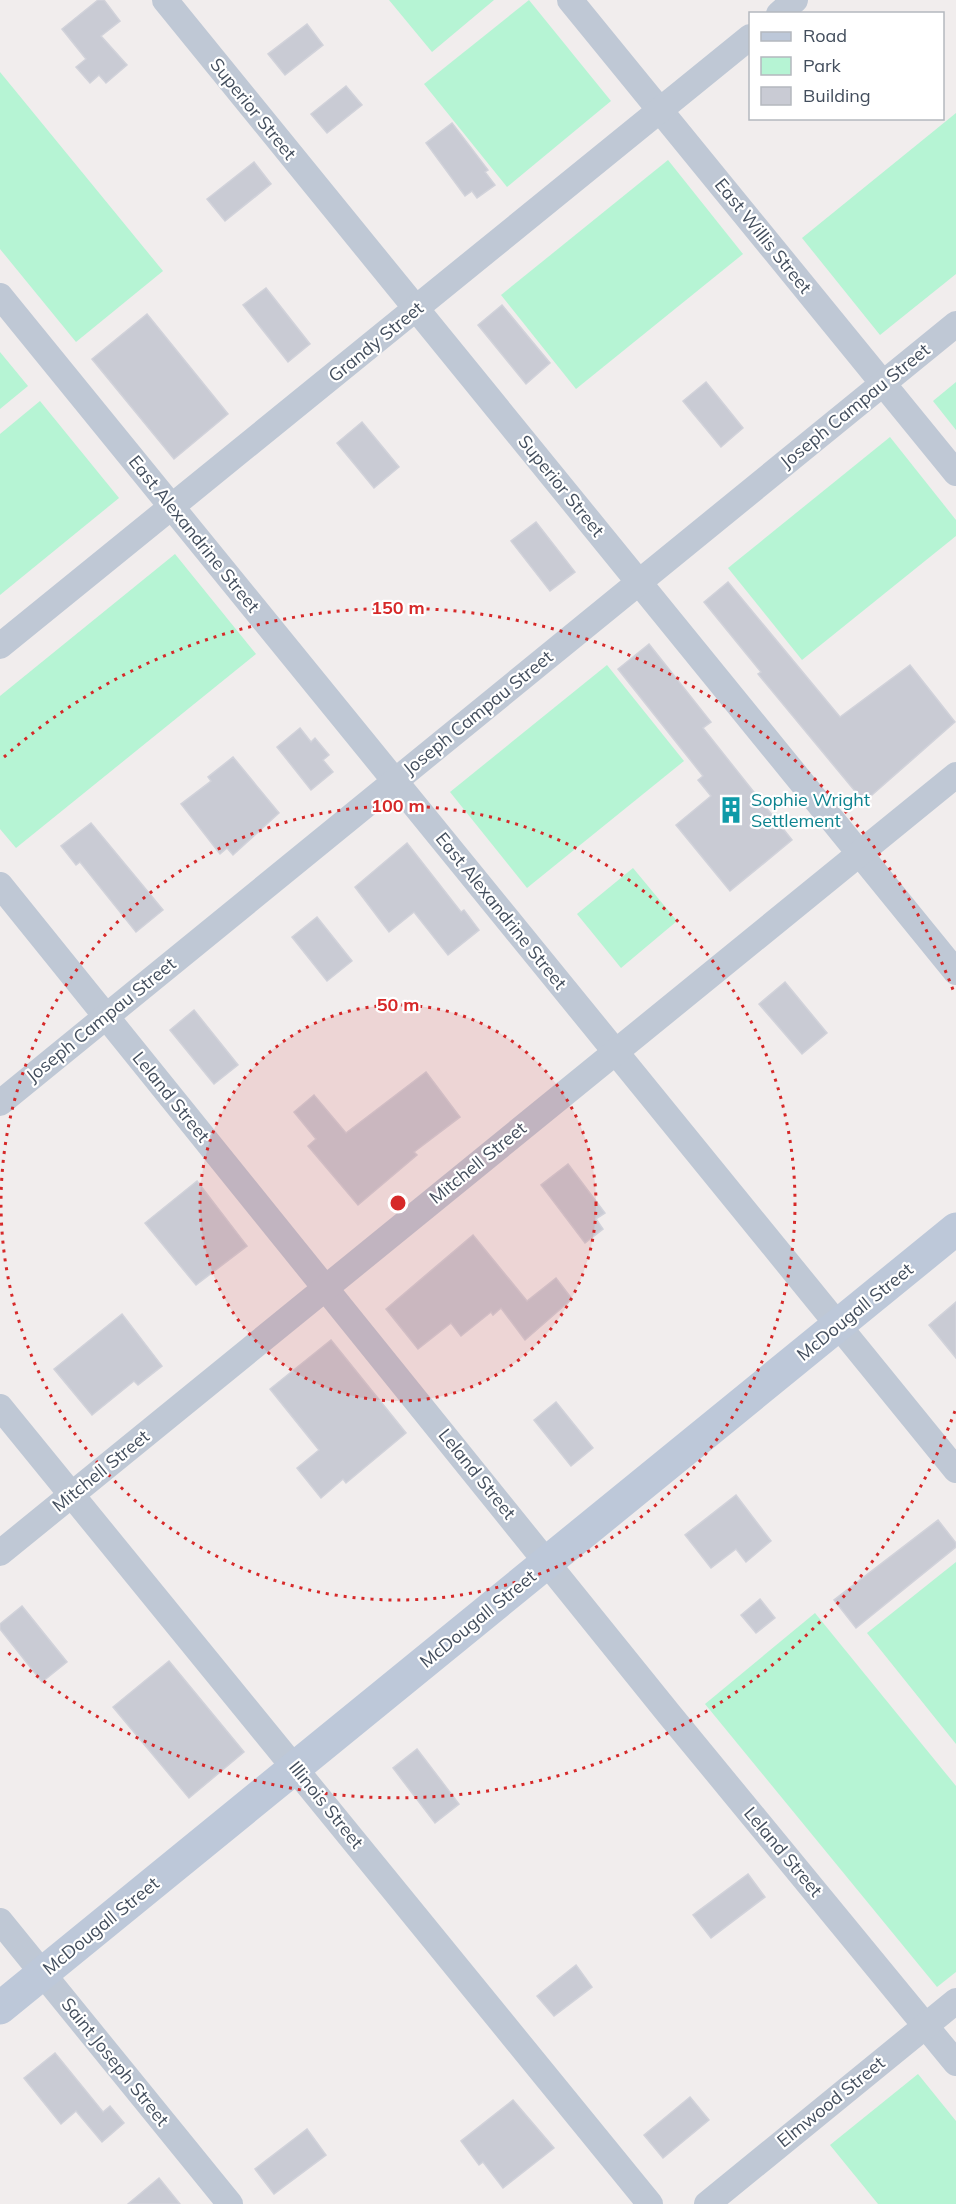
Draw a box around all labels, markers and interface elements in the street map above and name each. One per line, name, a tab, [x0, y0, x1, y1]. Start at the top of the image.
legend	[749, 12, 944, 120]
text: Road	[803, 24, 847, 47]
street label: Superior Street	[205, 53, 301, 164]
text: Park	[803, 54, 842, 77]
text: Building	[803, 84, 871, 107]
street label: East Willis Street	[710, 173, 817, 298]
street label: Grandy Street	[323, 296, 428, 387]
street label: Joseph Campau Street	[775, 338, 934, 473]
street label: Superior Street	[513, 430, 609, 541]
street label: East Alexandrine Street	[124, 450, 265, 617]
text: 150 m	[371, 596, 425, 619]
street label: Joseph Campau Street	[398, 645, 557, 780]
place label: Sophie Wright Settlement	[751, 788, 870, 832]
text: 100 m	[371, 794, 425, 817]
building icon: Sophie Wright Settlement	[716, 795, 746, 825]
street label: East Alexandrine Street	[431, 827, 572, 994]
street label: Joseph Campau Street	[21, 952, 180, 1087]
text: 50 m	[377, 993, 419, 1016]
street label: Leland Street	[128, 1047, 215, 1147]
street label: Mitchell Street	[425, 1116, 531, 1209]
centre of rings	[388, 1193, 408, 1213]
street label: McDougall Street	[792, 1258, 918, 1366]
street label: Mitchell Street	[48, 1424, 154, 1517]
street label: Leland Street	[434, 1424, 521, 1524]
street label: McDougall Street	[415, 1565, 541, 1673]
street label: Illinois Street	[284, 1756, 369, 1853]
street label: Leland Street	[739, 1802, 828, 1901]
street label: McDougall Street	[38, 1872, 164, 1980]
street label: Saint Joseph Street	[57, 1993, 174, 2131]
street label: Elmwood Street	[772, 2051, 889, 2152]

